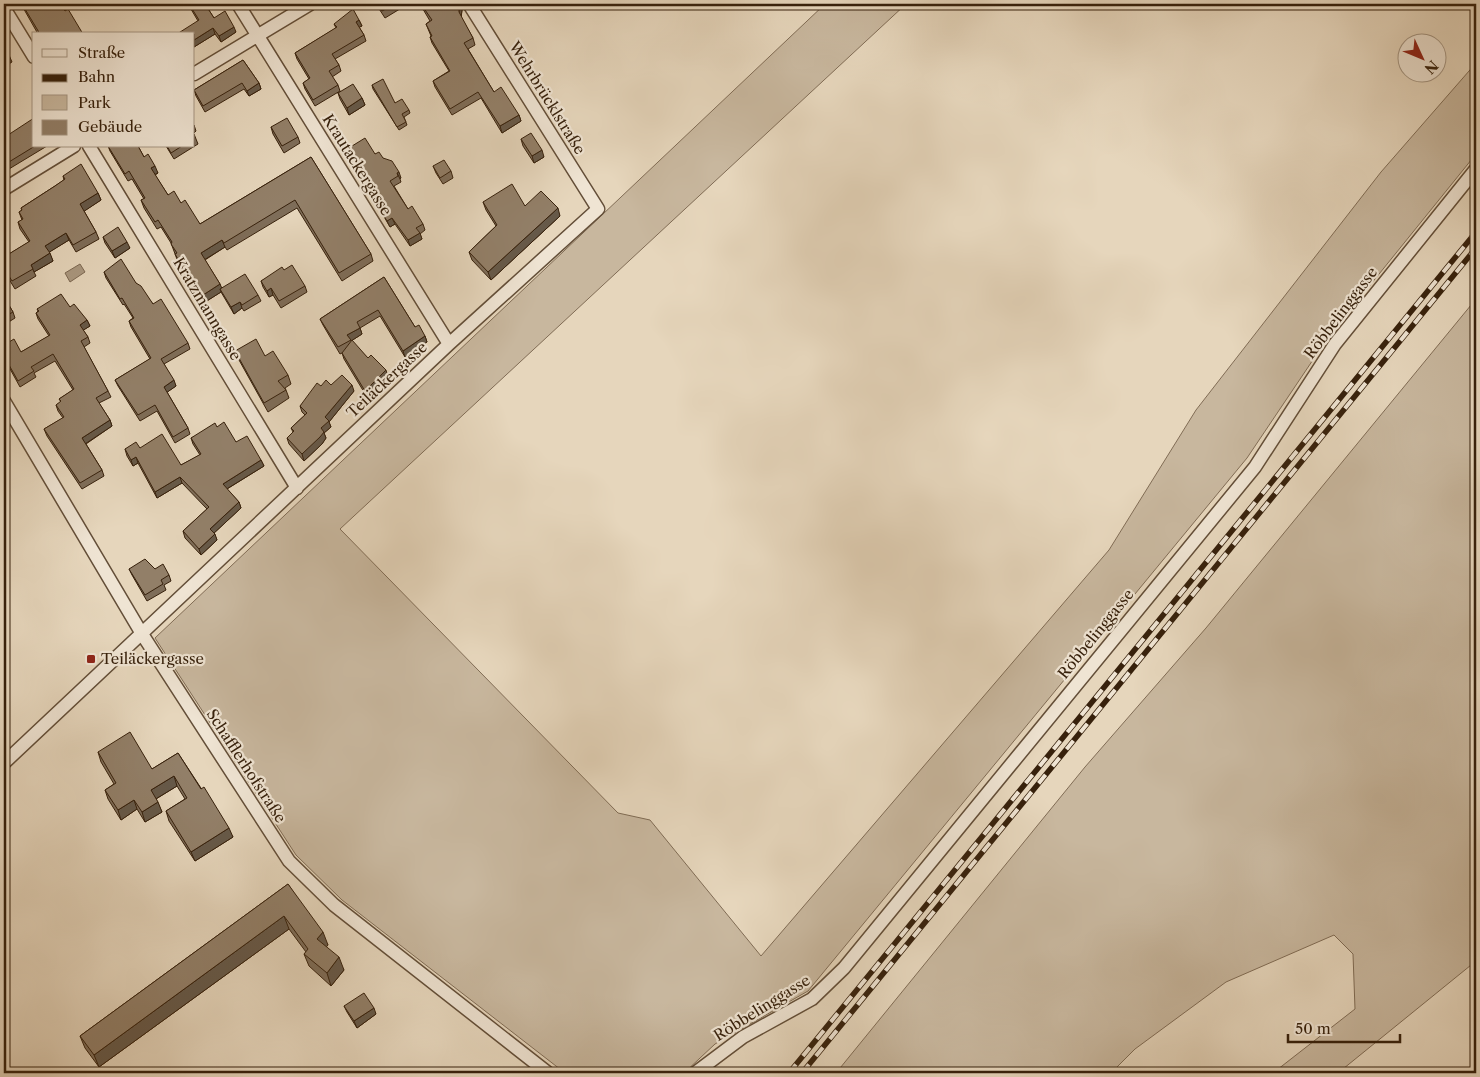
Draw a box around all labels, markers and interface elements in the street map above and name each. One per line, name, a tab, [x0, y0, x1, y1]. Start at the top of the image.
legend	[32, 32, 195, 148]
north arrow	[1398, 32, 1448, 82]
street label: Wehrbrücklstraße	[505, 37, 590, 158]
text: Straße	[78, 43, 125, 62]
text: N	[1421, 56, 1442, 78]
text: Bahn	[78, 67, 116, 86]
text: Park	[78, 93, 112, 112]
street label: Krautackergasse	[319, 110, 396, 219]
text: Gebäude	[78, 117, 142, 136]
street label: Kratzmanngasse	[169, 254, 246, 364]
street label: Röbbelinggasse	[1300, 263, 1381, 362]
street label: Teiläckergasse	[343, 338, 431, 422]
street label: Röbbelinggasse	[1054, 585, 1138, 682]
place label: Teiläckergasse	[101, 649, 204, 668]
marker: Teiläckergasse	[85, 653, 97, 665]
street label: Schafflerhofstraße	[203, 705, 290, 826]
street label: Röbbelinggasse	[710, 970, 813, 1045]
scale bar	[1288, 1012, 1400, 1044]
text: 50 m	[1295, 1019, 1331, 1038]

